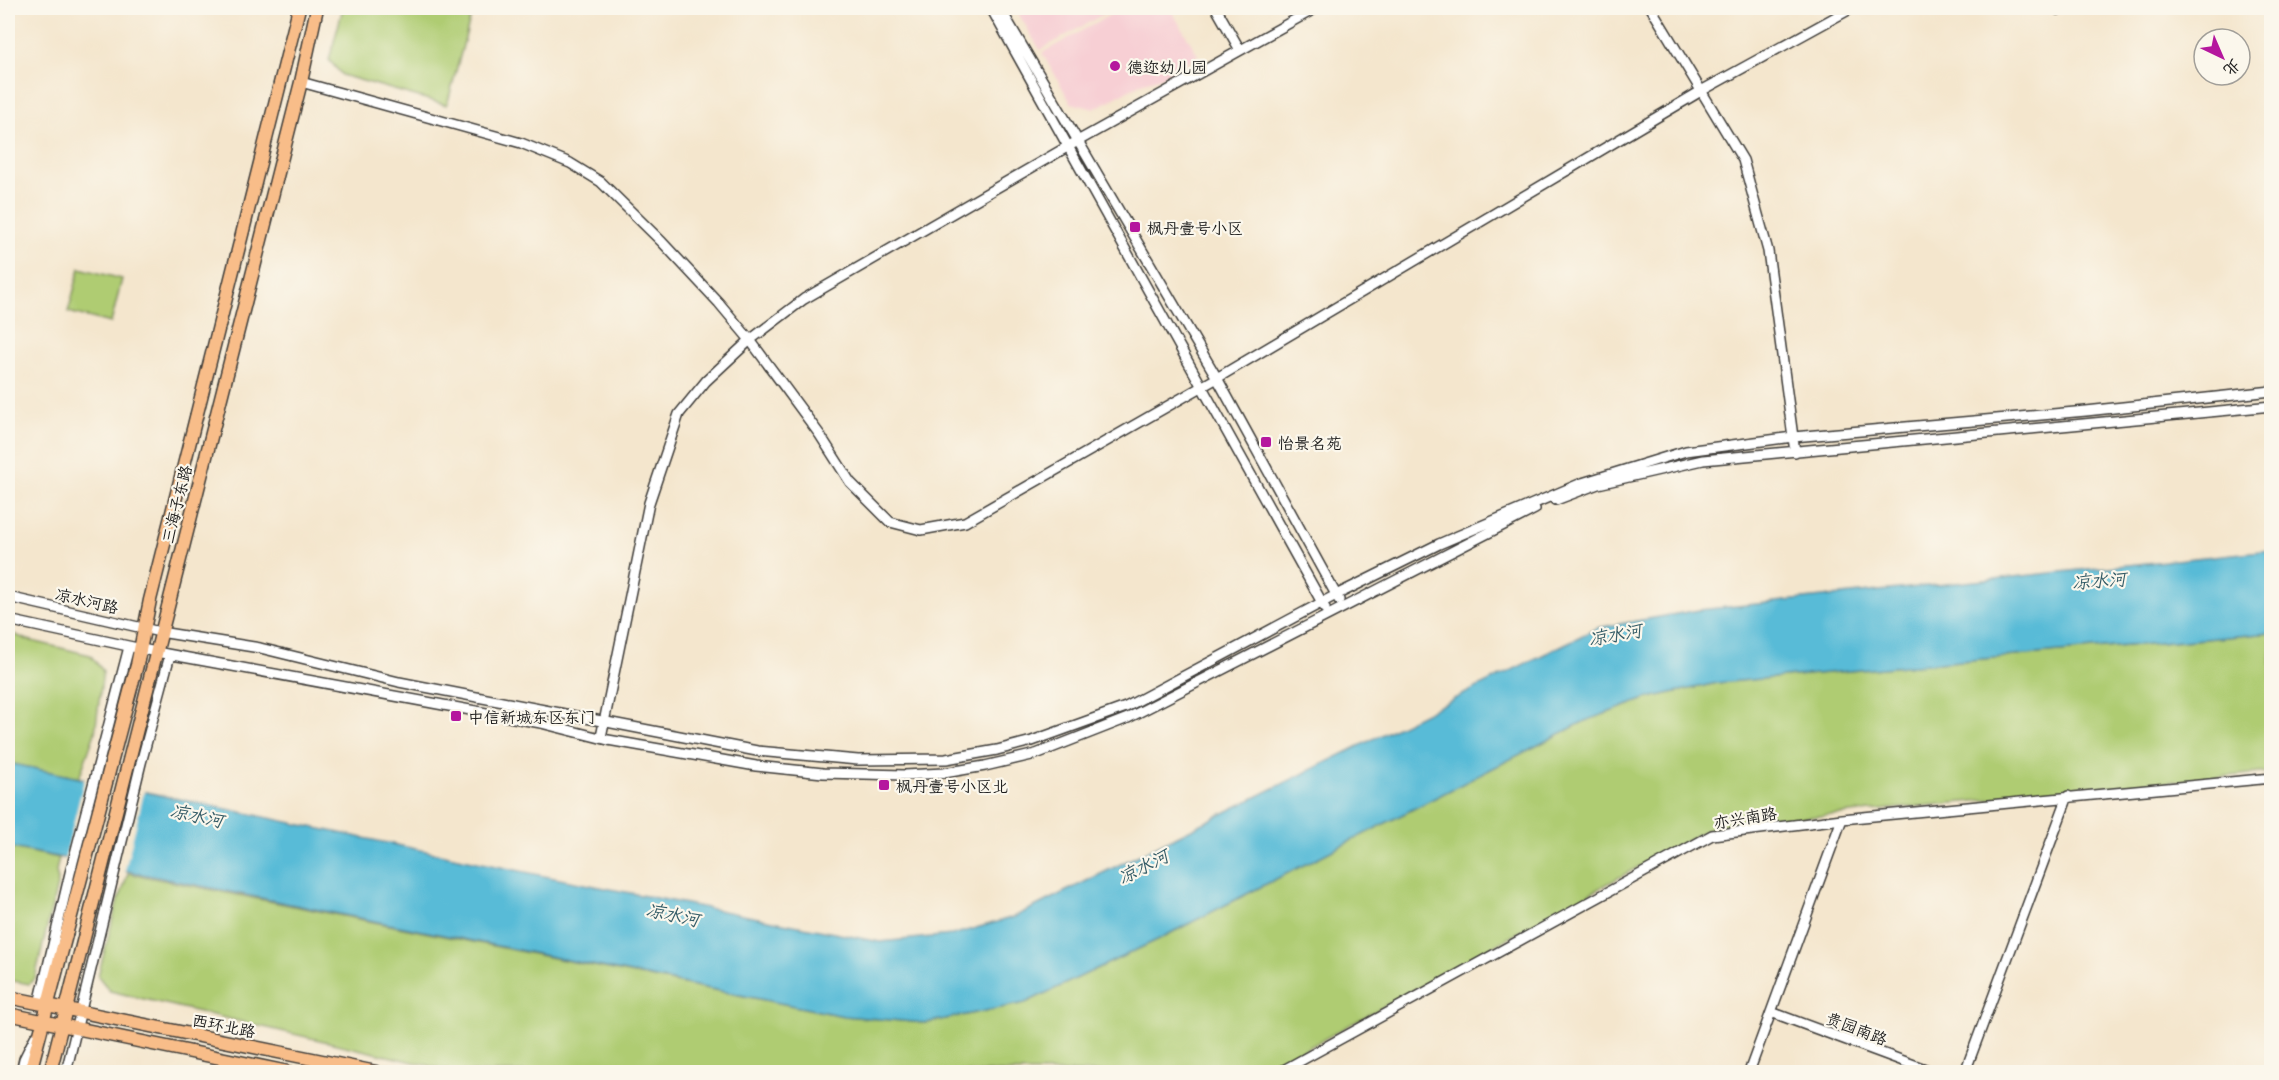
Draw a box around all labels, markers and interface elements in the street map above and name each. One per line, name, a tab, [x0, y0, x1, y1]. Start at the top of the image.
north arrow	[2192, 27, 2252, 87]
text: 北	[2220, 55, 2246, 81]
place label: 德迩幼儿园	[1127, 56, 1207, 77]
marker: 德迩幼儿园	[1108, 59, 1122, 73]
place label: 枫丹壹号小区	[1147, 217, 1243, 238]
marker: 枫丹壹号小区	[1128, 220, 1142, 234]
place label: 怡景名苑	[1278, 432, 1342, 453]
marker: 怡景名苑	[1259, 435, 1273, 449]
street label: 三海子东路	[156, 463, 196, 545]
water label: 凉水河	[2071, 566, 2130, 594]
street label: 凉水河路	[53, 583, 121, 617]
water label: 凉水河	[1586, 617, 1647, 651]
place label: 中信新城东区东门	[468, 706, 596, 727]
marker: 中信新城东区东门	[449, 709, 463, 723]
place label: 枫丹壹号小区北	[896, 775, 1008, 796]
marker: 枫丹壹号小区北	[877, 778, 891, 792]
water label: 凉水河	[168, 798, 229, 833]
street label: 亦兴南路	[1712, 802, 1778, 832]
water label: 凉水河	[1113, 842, 1175, 889]
water label: 凉水河	[644, 897, 705, 932]
street label: 贵园南路	[1823, 1007, 1891, 1049]
street label: 西环北路	[191, 1009, 257, 1041]

